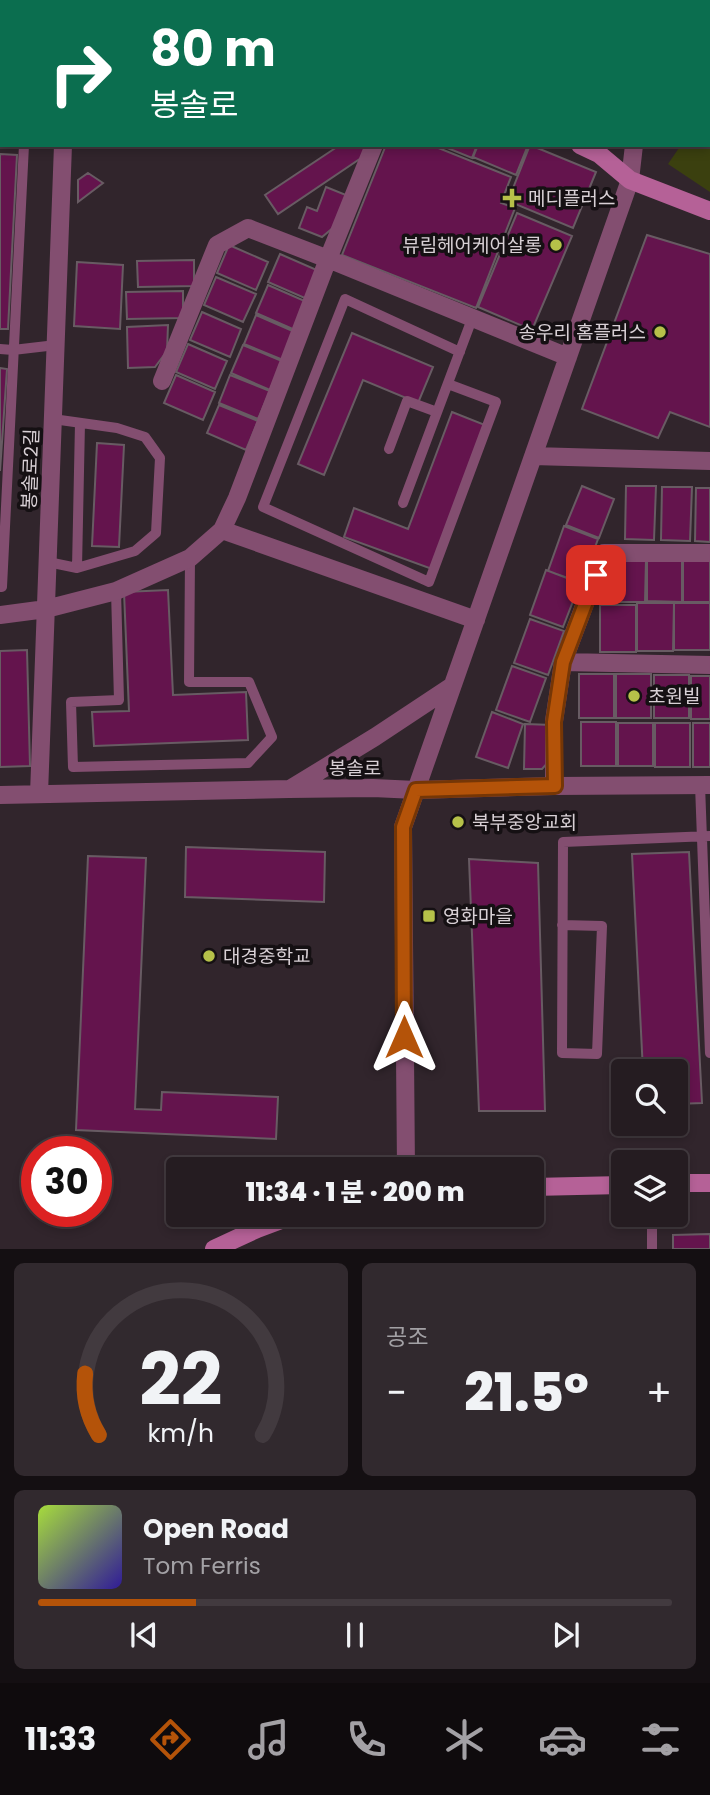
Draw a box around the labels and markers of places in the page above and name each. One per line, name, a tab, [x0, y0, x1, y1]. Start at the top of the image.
place label: 메디플러스	[528, 185, 615, 212]
marker: 메디플러스	[502, 188, 522, 208]
place label: 뷰림헤어케어살롱	[402, 232, 542, 259]
marker: 뷰림헤어케어살롱	[548, 237, 564, 253]
place label: 송우리 홈플러스	[519, 319, 646, 346]
marker: 송우리 홈플러스	[652, 324, 668, 340]
pin	[566, 545, 626, 605]
place label: 초원빌	[648, 683, 700, 710]
marker: 초원빌	[626, 688, 642, 704]
place label: 북부중앙교회	[472, 809, 577, 836]
marker: 북부중앙교회	[450, 814, 466, 830]
place label: 영화마을	[443, 903, 513, 930]
marker: 영화마을	[421, 908, 437, 924]
place label: 대경중학교	[223, 943, 310, 970]
marker: 대경중학교	[201, 948, 217, 964]

